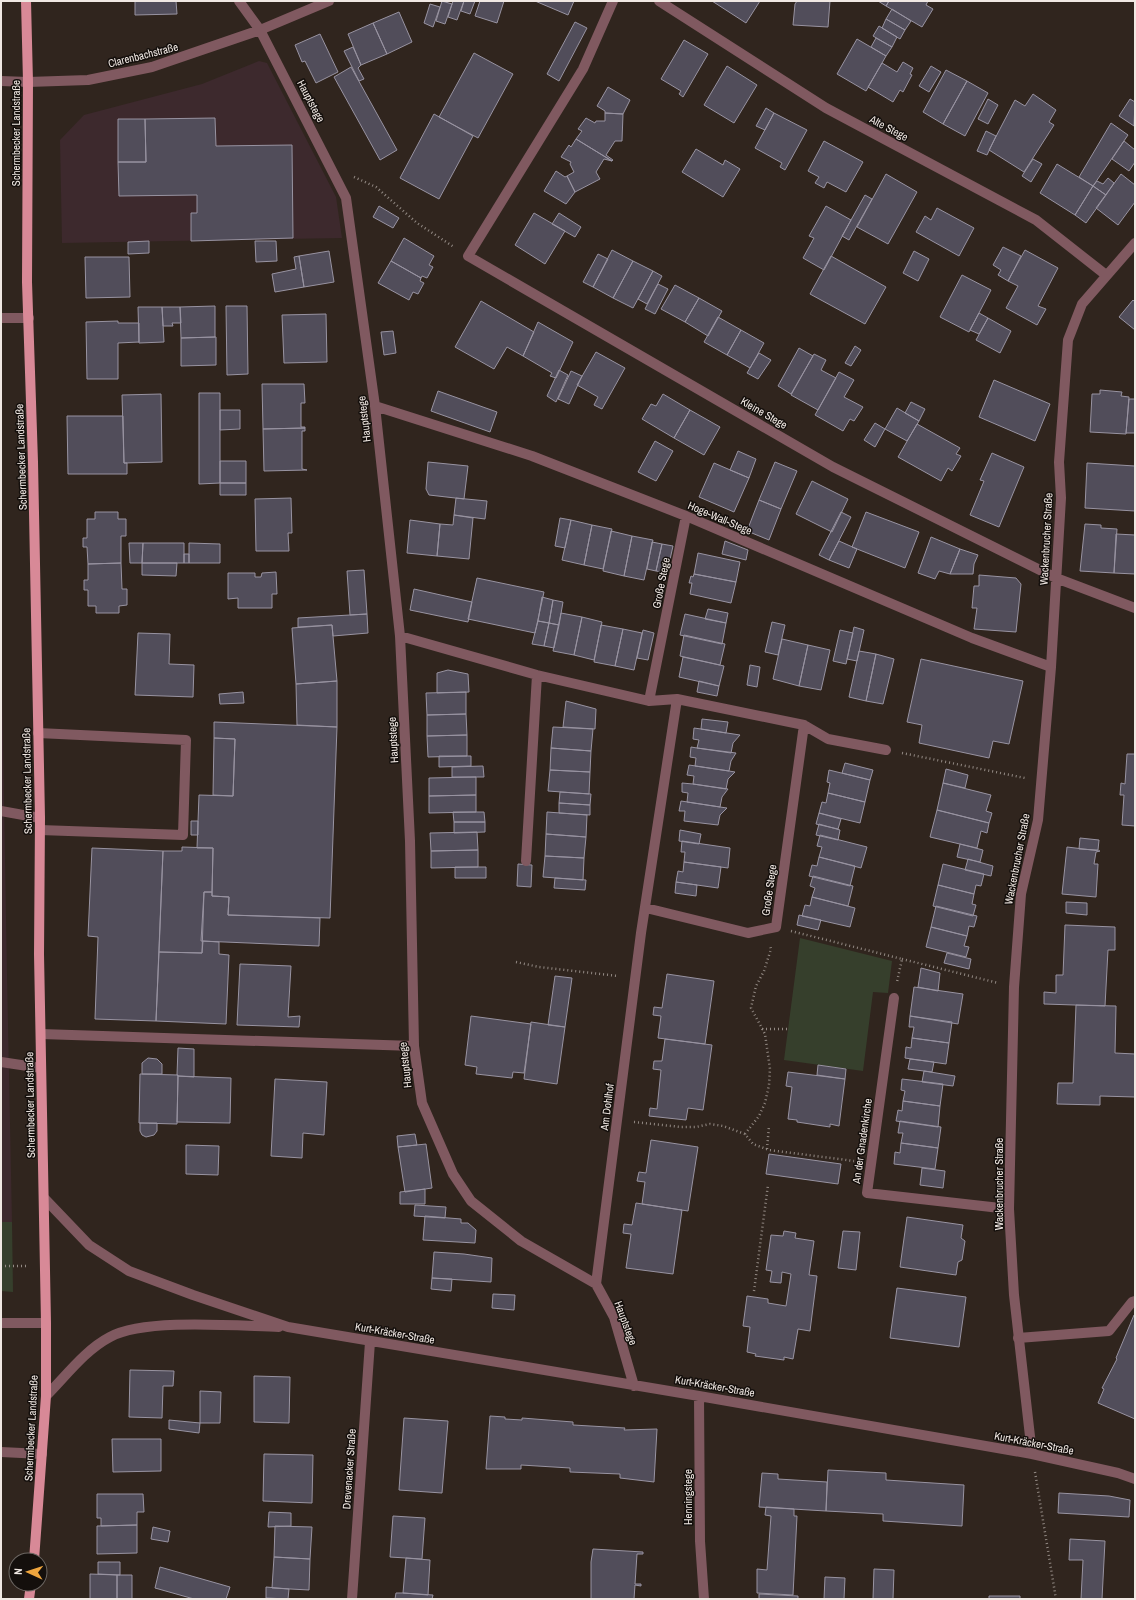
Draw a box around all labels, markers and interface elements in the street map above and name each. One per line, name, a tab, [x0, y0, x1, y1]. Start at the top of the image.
street label: Clarenbachstraße	[107, 40, 179, 70]
street label: Hauptstege	[294, 77, 328, 125]
street label: Schermbecker Landstraße	[9, 80, 23, 186]
street label: Alte Stege	[866, 112, 911, 144]
street label: Kleine Stege	[738, 394, 790, 432]
street label: Hauptstege	[354, 395, 374, 443]
street label: Schermbecker Landstraße	[12, 404, 30, 510]
street label: Wackenbrucher Straße	[1037, 492, 1055, 586]
street label: Hoge-Wall-Stege	[686, 498, 754, 538]
street label: Große Stege	[649, 556, 673, 610]
street label: Hauptstege	[385, 717, 401, 763]
street label: Schermbecker Landstraße	[19, 728, 35, 834]
street label: Wackenbrucher Straße	[1001, 812, 1033, 906]
street label: Große Stege	[758, 863, 780, 917]
street label: Hauptstege	[396, 1041, 414, 1089]
street label: Schermbecker Landstraße	[22, 1052, 38, 1158]
street label: Am Dohlhof	[597, 1082, 617, 1132]
street label: An der Gnadenkirche	[849, 1098, 875, 1185]
street label: Wackenbrucher Straße	[992, 1138, 1006, 1230]
street label: Hauptstege	[612, 1299, 640, 1347]
street label: Kurt-Kräcker-Straße	[354, 1319, 436, 1347]
street label: Kurt-Kräcker-Straße	[674, 1372, 756, 1400]
street label: Schermbecker Landstraße	[21, 1375, 41, 1481]
street label: Drevenacker Straße	[339, 1428, 359, 1510]
street label: Kurt-Kräcker-Straße	[993, 1428, 1075, 1458]
street label: Henningstege	[681, 1469, 695, 1525]
north arrow	[8, 1552, 48, 1592]
text: N	[11, 1568, 25, 1575]

